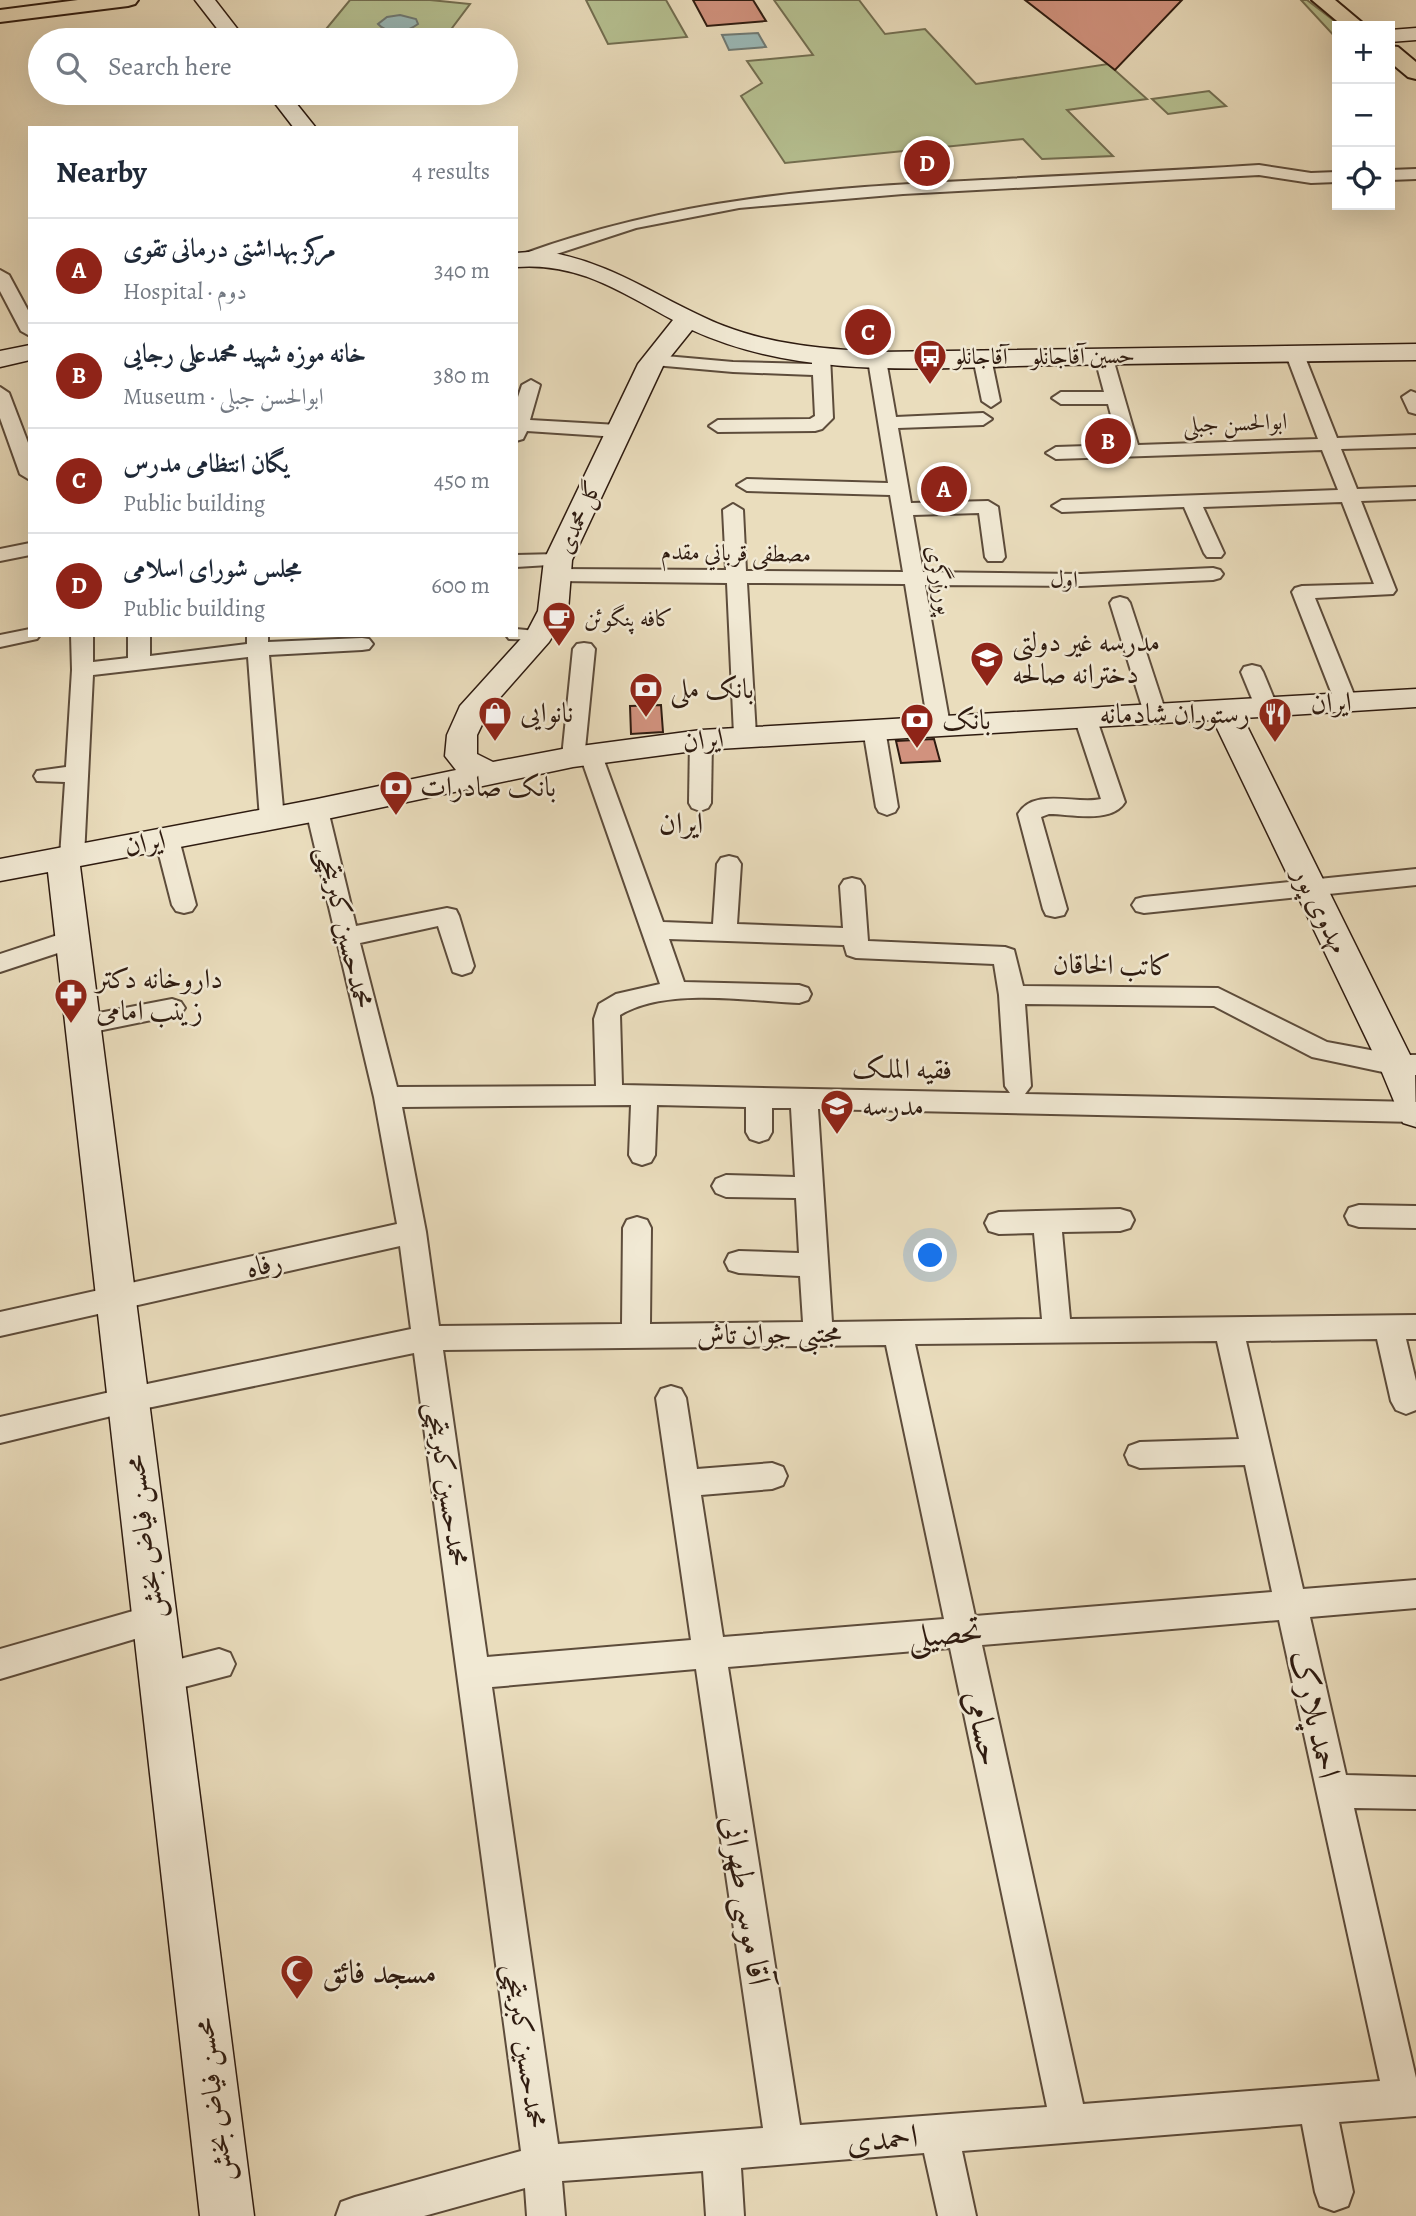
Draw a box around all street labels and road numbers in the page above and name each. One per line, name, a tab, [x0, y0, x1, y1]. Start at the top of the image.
street label: حسین آقاجانلو	[1029, 340, 1135, 372]
street label: ابوالحسن جبلی	[1182, 406, 1288, 442]
street label: گل محمدی	[549, 475, 609, 559]
street label: مصطفی قرباني مقدم	[661, 536, 811, 574]
street label: پورزرگری	[918, 543, 962, 619]
street label: اول	[1050, 564, 1078, 595]
street label: ایران	[1309, 683, 1353, 723]
street label: ایران	[680, 719, 726, 761]
street label: ایران	[121, 820, 169, 866]
street label: محمدحسین کبریتچی	[308, 842, 382, 1012]
street label: مهدوی پور	[1281, 858, 1358, 960]
street label: کاتب الخاقان	[1052, 945, 1172, 985]
street label: فقیه الملک	[852, 1049, 952, 1089]
street label: رفاه	[242, 1243, 286, 1287]
street label: مجتبی جوان تاش	[696, 1314, 842, 1357]
street label: محمدحسین کبریتچی	[417, 1399, 477, 1569]
street label: محسن فیاض بخش	[115, 1453, 173, 1621]
street label: تحصیلی	[906, 1607, 984, 1660]
street label: احمد پلارک	[1277, 1645, 1353, 1783]
street label: حسامی	[954, 1686, 1014, 1770]
street label: آقا موسی طهرانی	[710, 1812, 783, 1992]
street label: محمدحسین کبریتچی	[495, 1961, 555, 2131]
street label: محسن فیاض بخش	[184, 2016, 242, 2184]
street label: احمدی	[844, 2112, 920, 2164]

